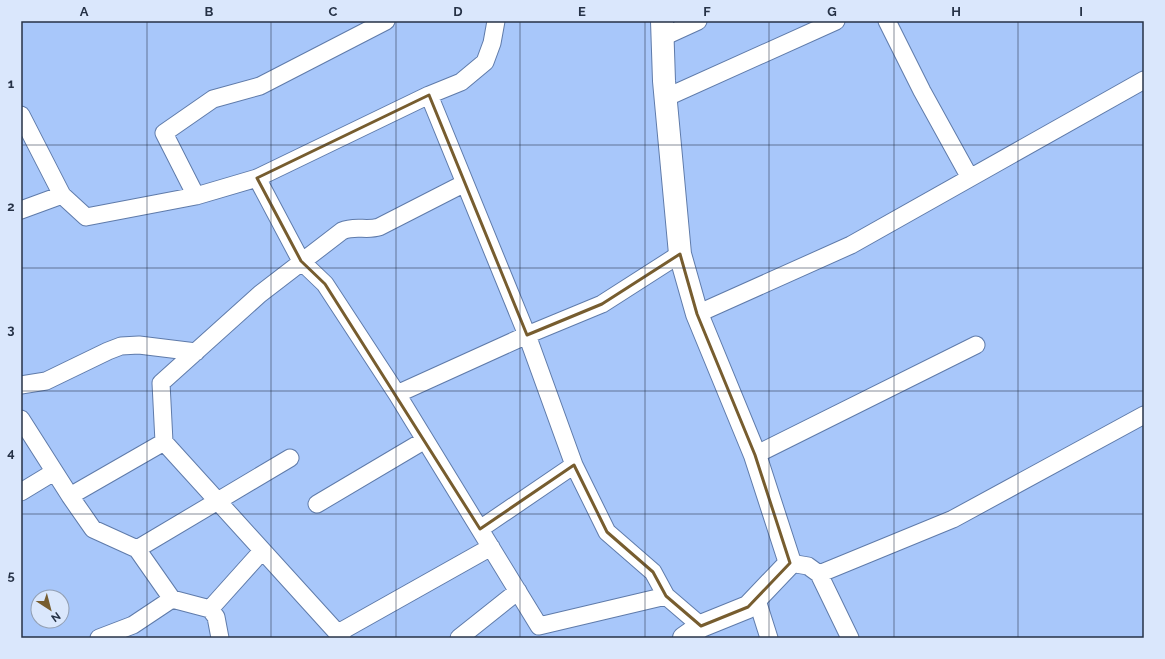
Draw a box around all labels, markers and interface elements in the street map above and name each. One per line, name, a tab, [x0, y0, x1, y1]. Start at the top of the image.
text: A	[80, 4, 89, 19]
text: B	[205, 4, 214, 19]
text: C	[329, 4, 338, 19]
text: D	[453, 4, 463, 19]
text: E	[578, 4, 586, 19]
text: F	[703, 4, 711, 19]
text: G	[827, 4, 837, 19]
text: H	[951, 4, 961, 19]
text: I	[1079, 4, 1083, 19]
text: 1	[8, 76, 15, 91]
text: 2	[7, 199, 15, 214]
text: 3	[7, 322, 15, 337]
text: 4	[7, 445, 15, 460]
text: 5	[7, 568, 15, 583]
north arrow	[30, 589, 70, 629]
text: N	[48, 609, 63, 624]

